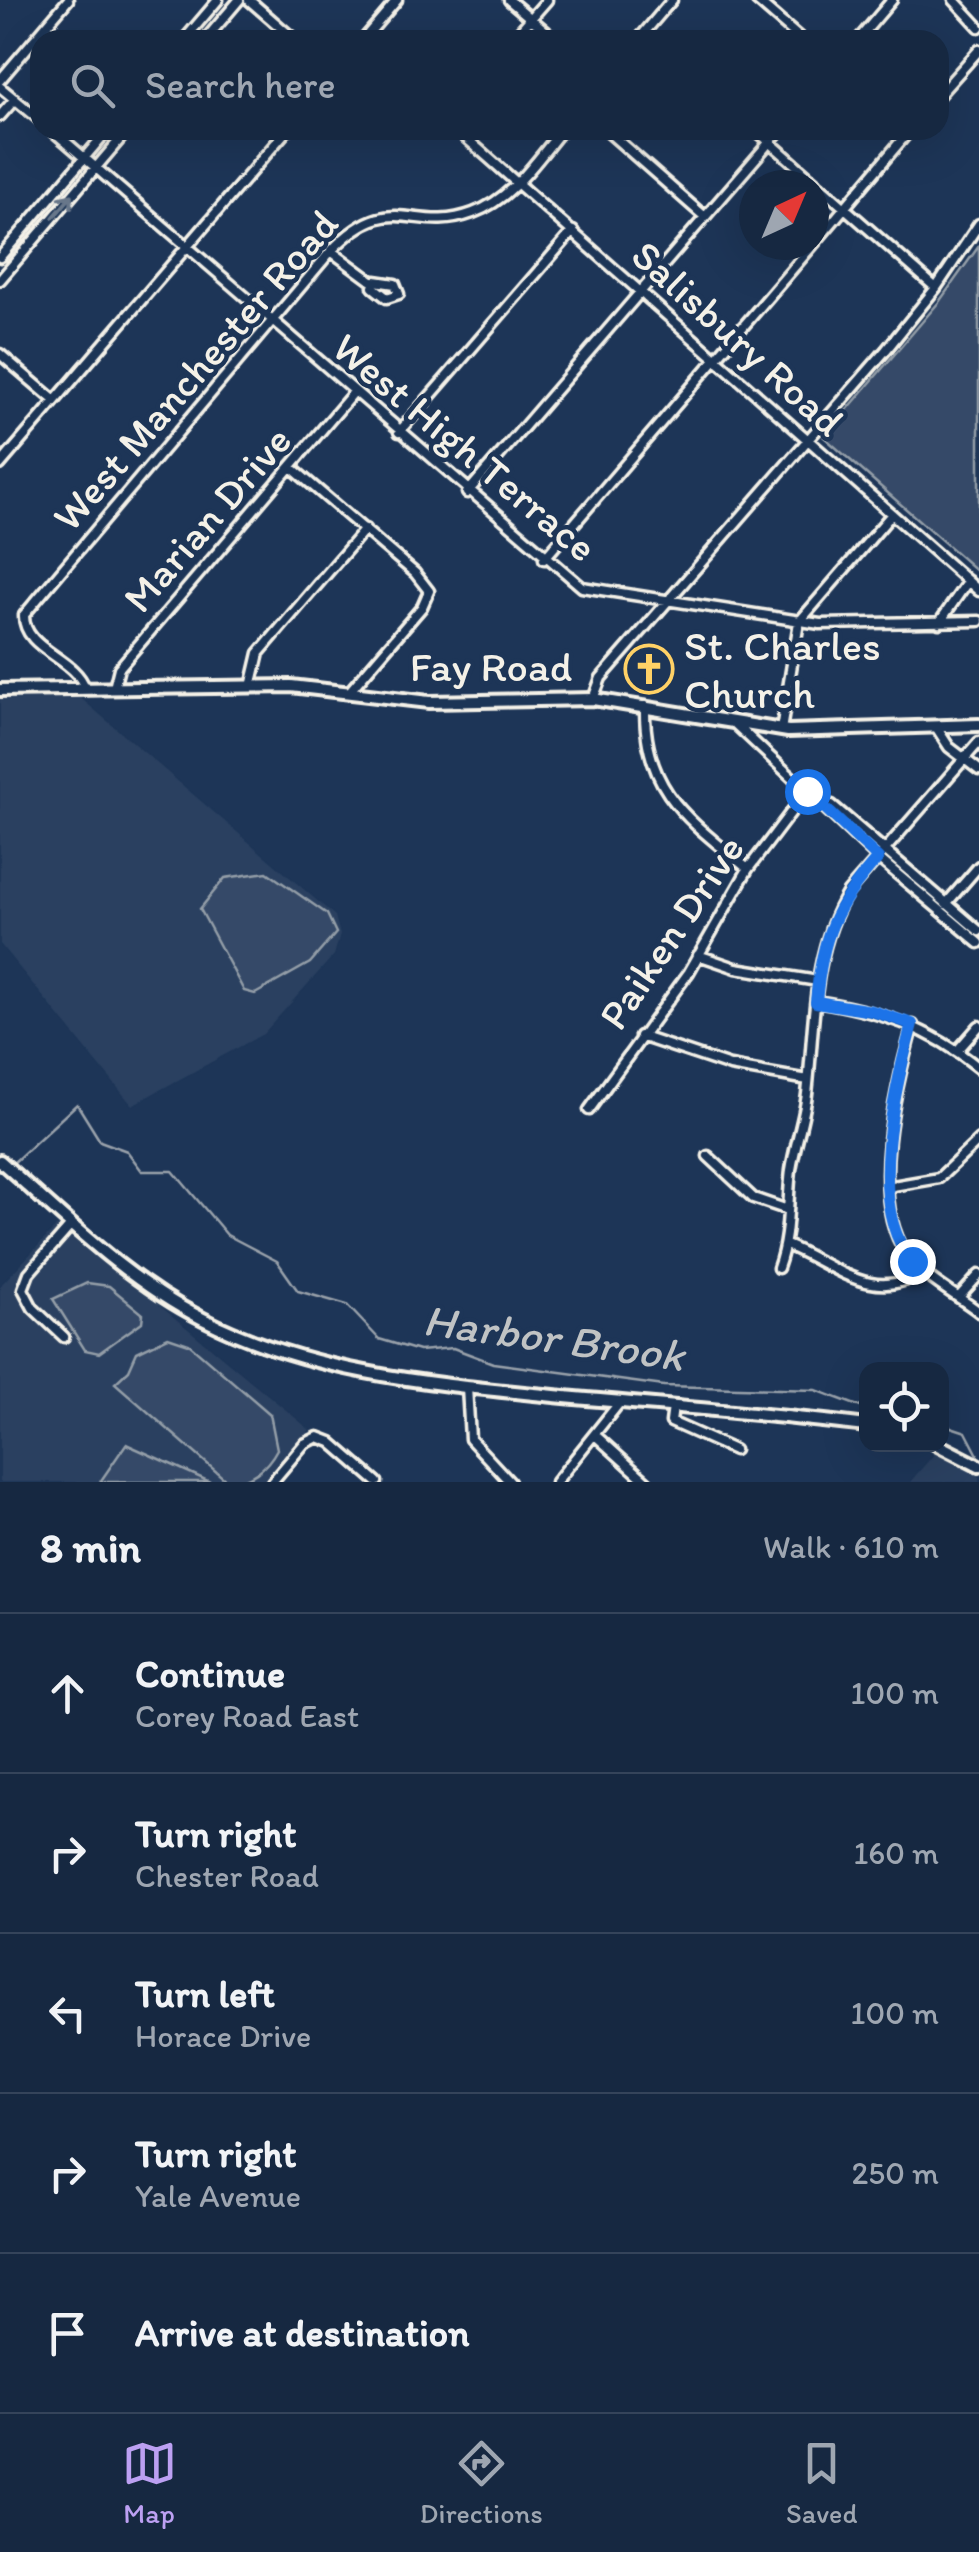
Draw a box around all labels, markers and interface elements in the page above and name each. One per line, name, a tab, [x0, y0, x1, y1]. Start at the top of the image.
search box	[30, 30, 949, 140]
icon: search	[65, 58, 120, 113]
text: Search here	[145, 62, 336, 108]
north arrow	[739, 170, 829, 260]
one-way arrow	[52, 193, 74, 219]
street label: West Manchester Road	[41, 199, 349, 541]
street label: Salisbury Road	[621, 229, 855, 447]
street label: West High Terrace	[322, 322, 608, 572]
street label: Marian Drive	[112, 415, 302, 623]
place label: St. Charles Church	[684, 620, 881, 719]
street label: Fay Road	[410, 641, 572, 692]
church icon: St. Charles Church	[623, 643, 675, 695]
route start	[785, 769, 831, 815]
street label: Paiken Drive	[587, 825, 755, 1039]
route end	[890, 1239, 936, 1285]
water label: Harbor Brook	[420, 1292, 691, 1382]
map controls	[859, 1362, 949, 1452]
button: locate	[859, 1362, 949, 1452]
text: 8 min	[40, 1522, 141, 1573]
text: Walk · 610 m	[763, 1528, 939, 1566]
text: Continue	[135, 1651, 285, 1697]
icon: ahead	[40, 1666, 95, 1721]
text: 100 m	[851, 1674, 939, 1712]
text: Corey Road East	[135, 1697, 359, 1735]
text: Turn right	[135, 1811, 297, 1857]
icon: right	[40, 1826, 95, 1881]
text: 160 m	[853, 1834, 939, 1872]
text: Chester Road	[135, 1857, 319, 1895]
text: Turn left	[135, 1971, 275, 2017]
icon: left	[40, 1986, 95, 2041]
text: 100 m	[851, 1994, 939, 2032]
text: Horace Drive	[135, 2017, 311, 2055]
text: Turn right	[135, 2131, 297, 2177]
icon: right	[40, 2146, 95, 2201]
text: 250 m	[852, 2154, 939, 2192]
text: Yale Avenue	[135, 2177, 301, 2215]
icon: arrive	[40, 2306, 95, 2361]
text: Arrive at destination	[135, 2310, 470, 2356]
tab: Map	[122, 2436, 177, 2530]
tab: Directions	[420, 2436, 543, 2530]
tab: Saved	[786, 2436, 857, 2530]

